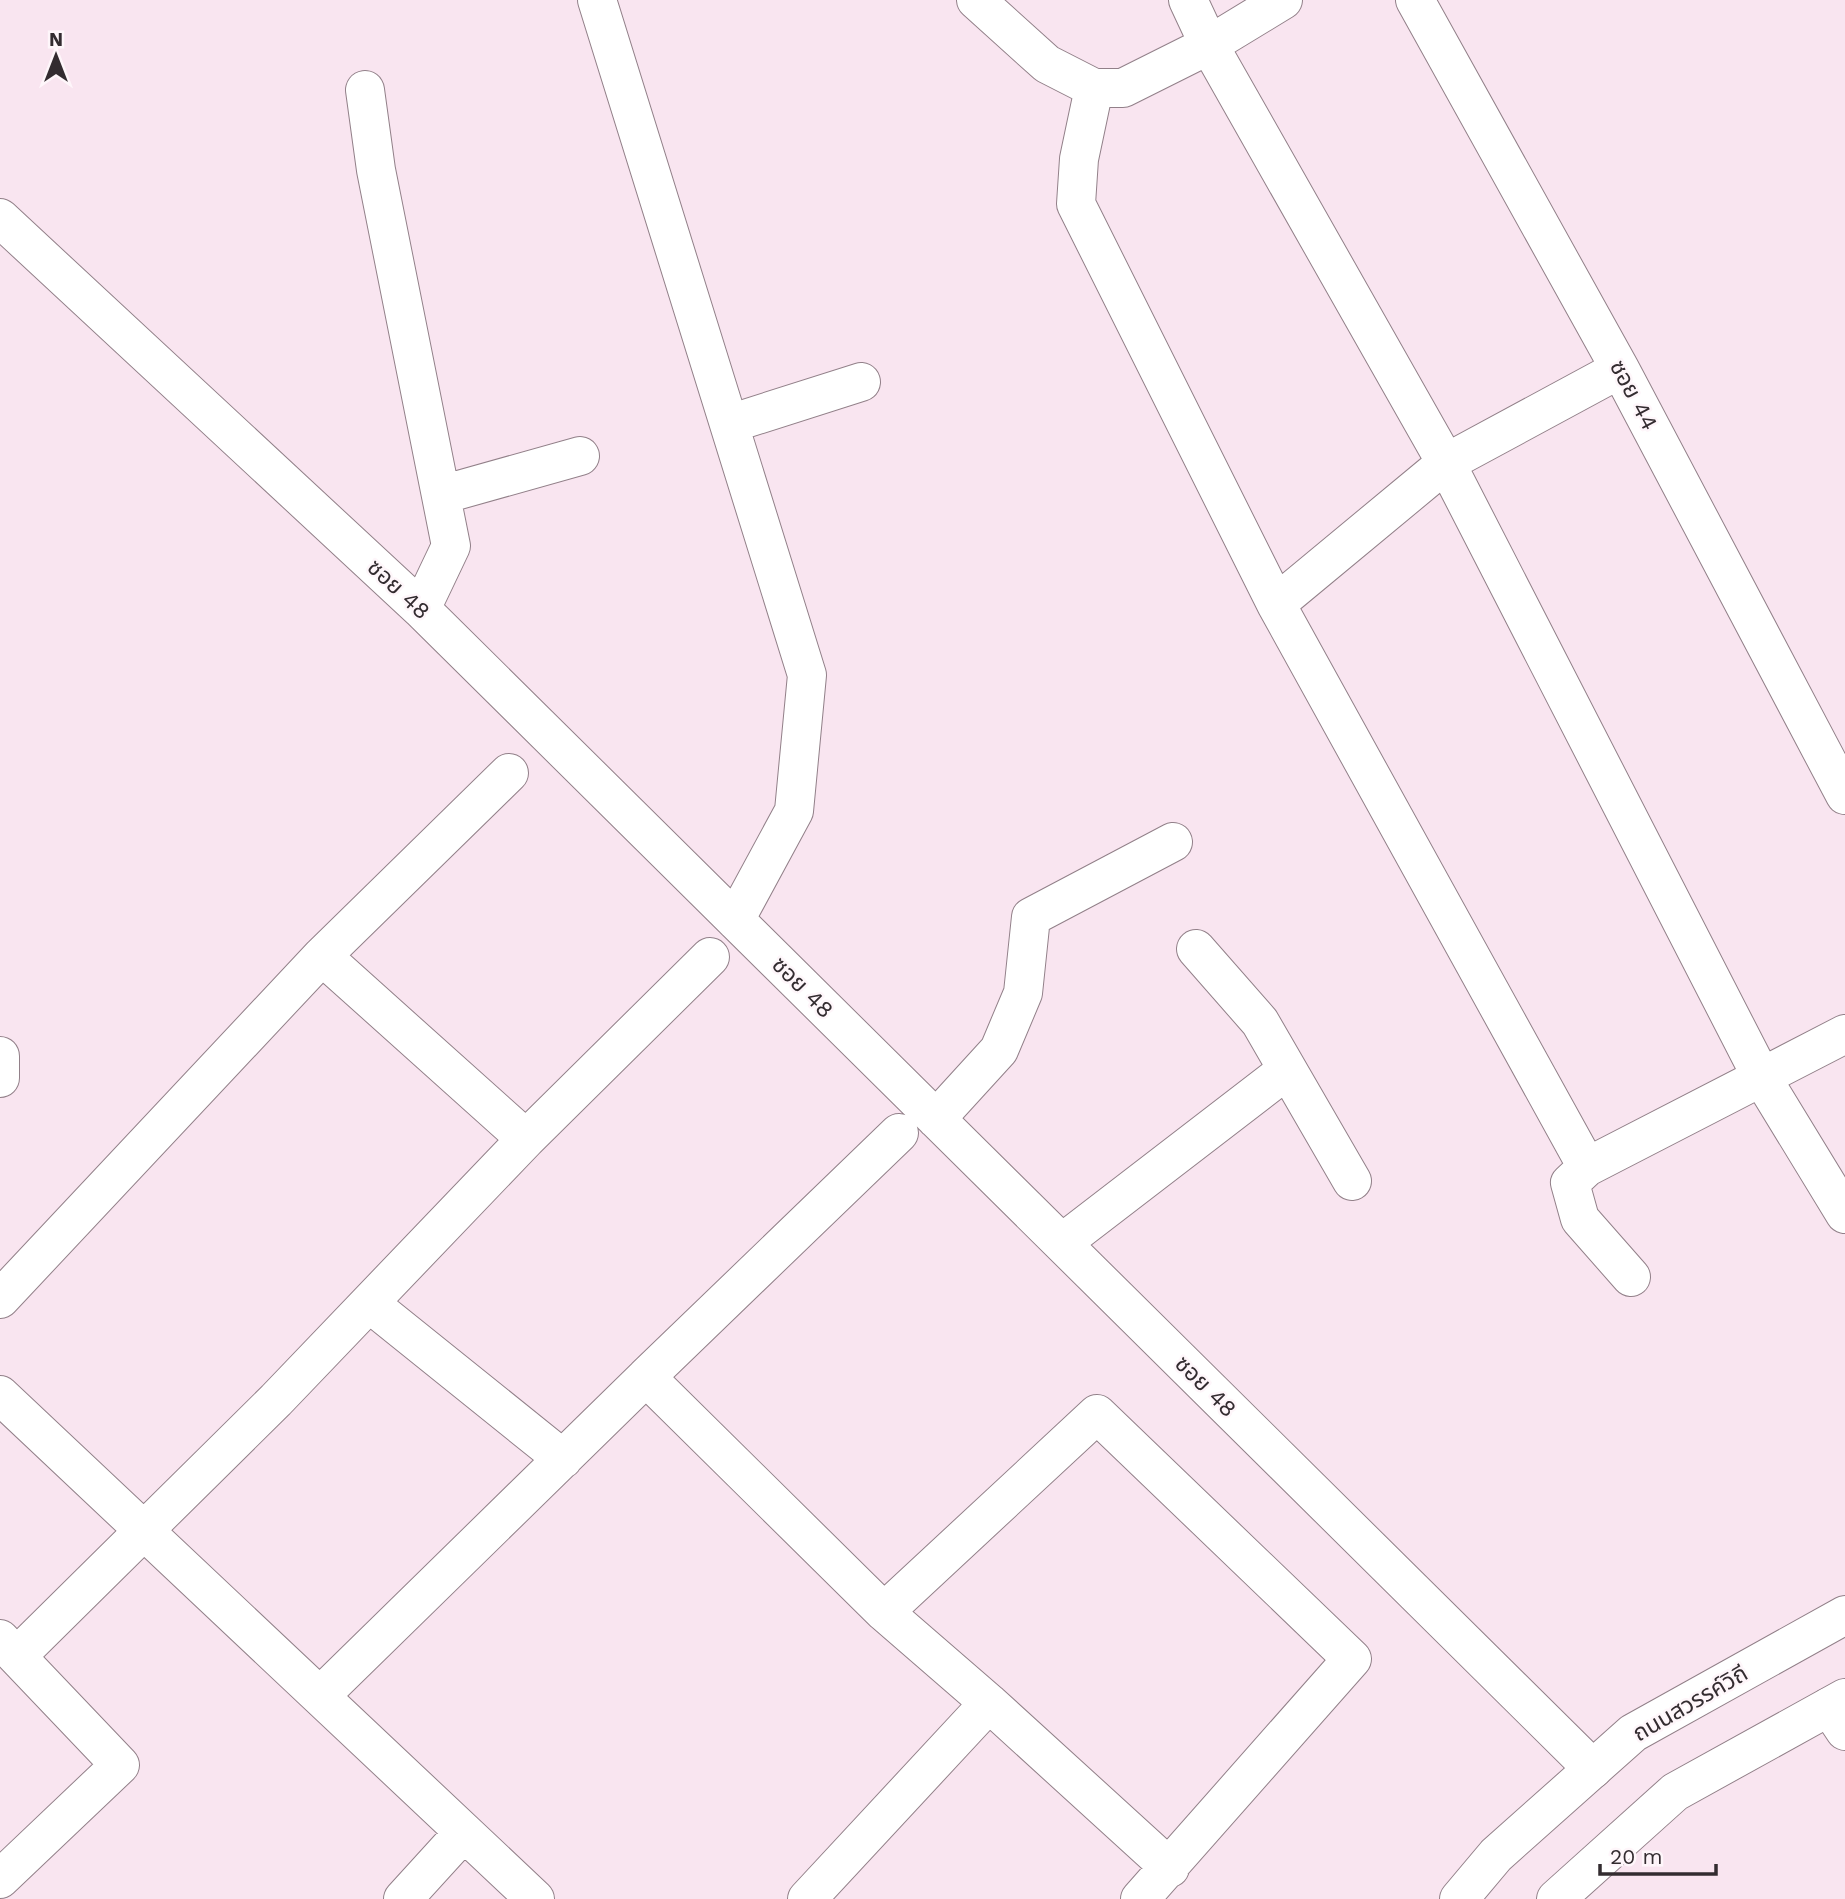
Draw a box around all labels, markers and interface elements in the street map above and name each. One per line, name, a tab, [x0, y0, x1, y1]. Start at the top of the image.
north arrow	[21, 21, 91, 91]
text: N	[49, 28, 63, 51]
street label: ซอย 44	[1604, 356, 1663, 435]
street label: ซอย 48	[362, 554, 436, 625]
street label: ซอย 48	[766, 951, 839, 1024]
street label: ซอย 48	[1169, 1350, 1242, 1423]
street label: ถนนสวรรค์วิถี	[1628, 1660, 1753, 1747]
scale bar	[1600, 1832, 1716, 1876]
text: 20 m	[1610, 1844, 1662, 1869]

